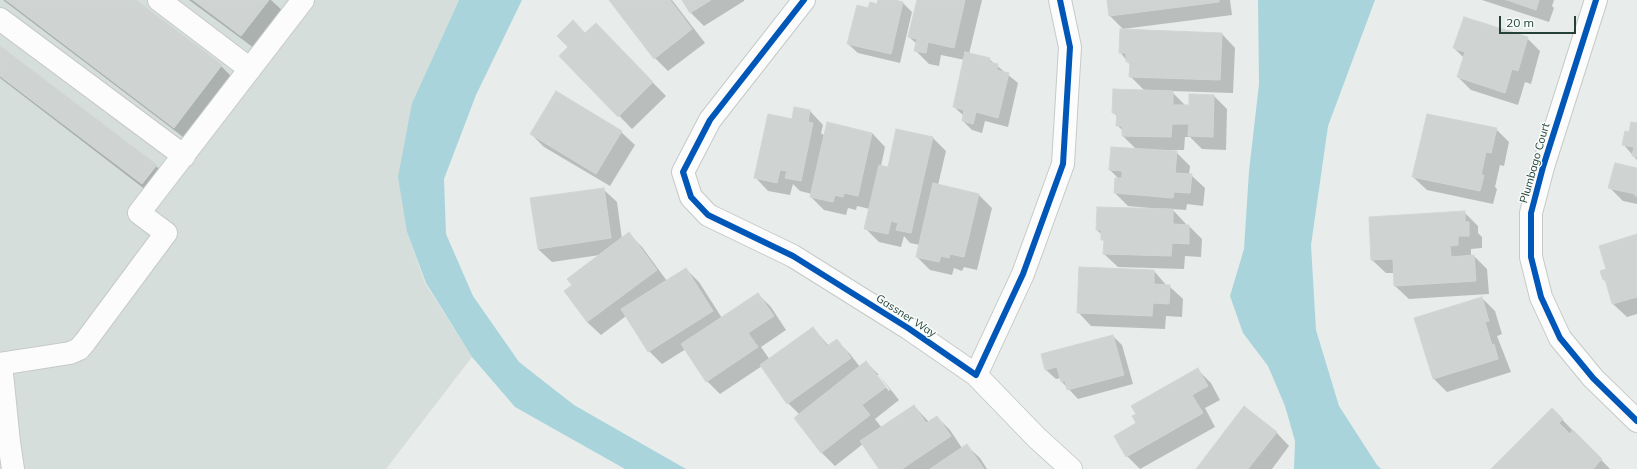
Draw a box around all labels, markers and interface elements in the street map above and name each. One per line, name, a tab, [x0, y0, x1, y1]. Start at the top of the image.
scale bar	[1501, 8, 1578, 34]
text: 20 m	[1506, 15, 1534, 30]
street label: Plumbago Court	[1517, 121, 1553, 205]
street label: Gassner Way	[874, 292, 938, 340]

